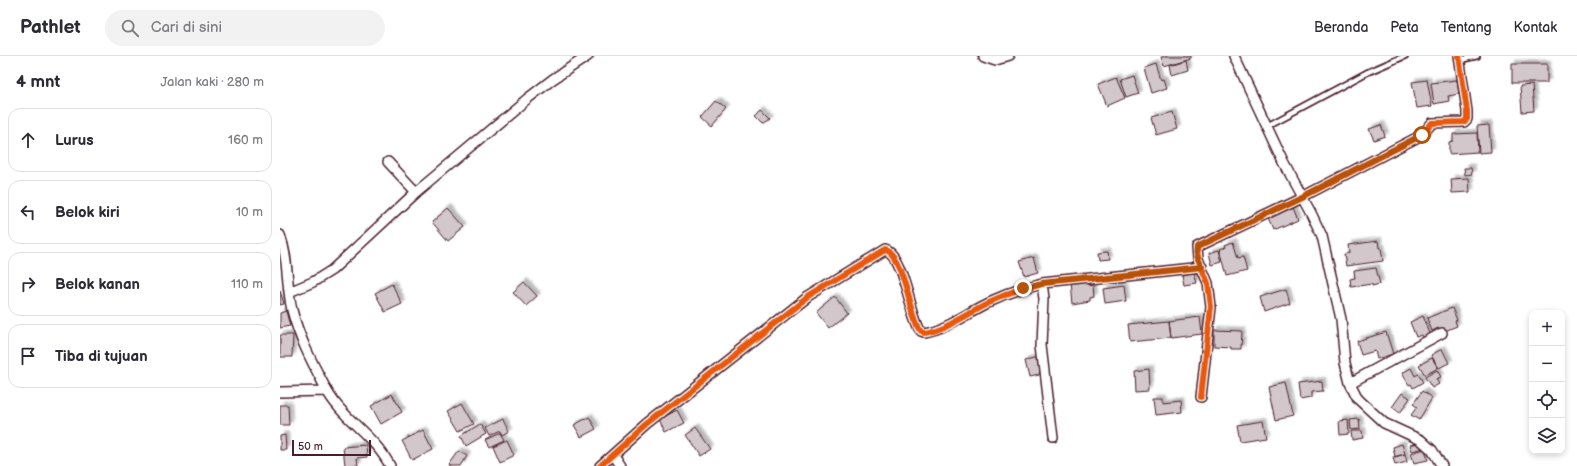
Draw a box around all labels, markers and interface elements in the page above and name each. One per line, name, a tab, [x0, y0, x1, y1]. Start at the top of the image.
search box	[105, 10, 385, 46]
text: Pathlet	[20, 16, 81, 39]
icon: search	[119, 17, 141, 39]
text: Cari di sini	[151, 18, 222, 37]
text: Beranda	[1314, 19, 1368, 36]
text: Peta	[1390, 19, 1419, 36]
text: Tentang	[1441, 19, 1492, 36]
text: Kontak	[1514, 19, 1557, 36]
text: 4 mnt	[16, 72, 60, 92]
text: Jalan kaki · 280 m	[161, 74, 264, 90]
route start	[1413, 126, 1431, 144]
icon: ahead	[17, 129, 39, 151]
text: Lurus	[55, 131, 94, 150]
text: 160 m	[228, 132, 263, 148]
icon: left	[17, 201, 39, 223]
text: Belok kiri	[55, 203, 120, 222]
text: 10 m	[236, 204, 263, 220]
icon: right	[17, 273, 39, 295]
text: Belok kanan	[55, 275, 140, 294]
text: 110 m	[231, 276, 263, 292]
route end	[1014, 279, 1032, 297]
map controls	[1529, 310, 1565, 454]
button: +	[1529, 310, 1565, 346]
icon: arrive	[17, 345, 39, 367]
button: −	[1529, 346, 1565, 382]
text: Tiba di tujuan	[55, 347, 148, 366]
button: locate	[1529, 382, 1565, 418]
button: layers	[1529, 418, 1565, 454]
scale bar	[292, 438, 371, 457]
text: 50 m	[298, 440, 323, 453]

